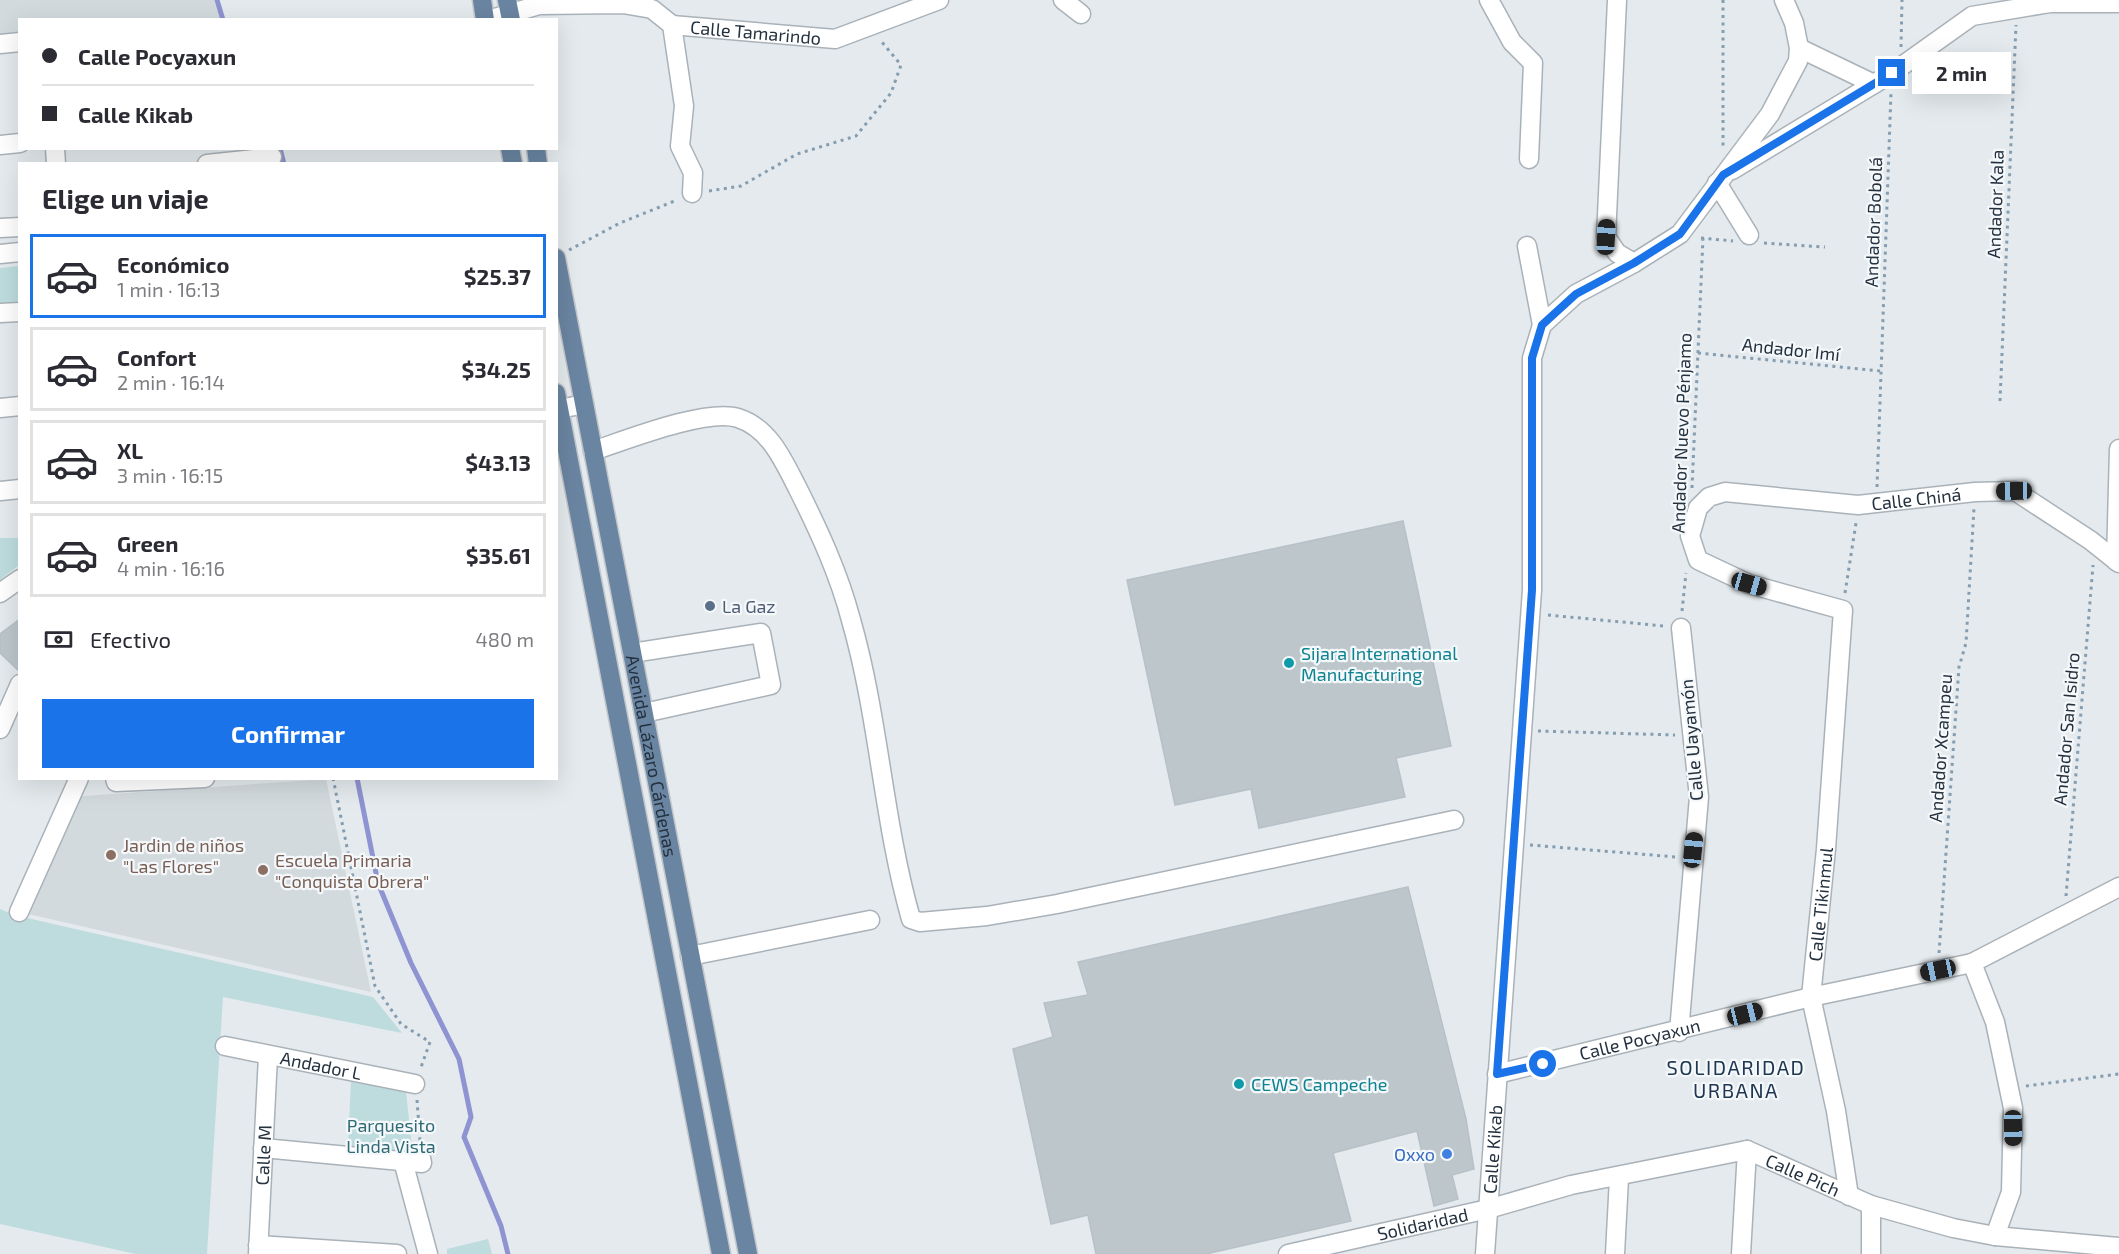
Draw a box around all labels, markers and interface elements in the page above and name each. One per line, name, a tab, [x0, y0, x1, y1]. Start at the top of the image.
street label: Calle Tamarindo	[689, 16, 822, 49]
text: Calle Pocyaxun	[78, 43, 236, 69]
callout: 2 min	[1913, 52, 2012, 94]
route end	[1878, 59, 1905, 86]
text: 2 min	[1936, 61, 1987, 85]
text: Calle Kikab	[78, 101, 193, 127]
street label: Andador Kala	[1982, 149, 2008, 259]
street label: Andador Bobolá	[1860, 156, 1886, 288]
text: Elige un viaje	[42, 182, 209, 214]
car	[1596, 219, 1616, 255]
icon: car	[45, 249, 99, 303]
text: Económico	[117, 251, 229, 277]
text: $25.37	[464, 263, 531, 289]
text: 1 min · 16:13	[117, 277, 220, 301]
street label: Andador Nuevo Pénjamo	[1667, 332, 1695, 534]
street label: Andador Imí	[1741, 333, 1841, 365]
icon: car	[45, 342, 99, 396]
text: Confort	[117, 344, 196, 370]
text: $34.25	[461, 356, 531, 382]
text: 2 min · 16:14	[117, 370, 225, 394]
icon: car	[45, 435, 99, 489]
text: XL	[117, 437, 143, 463]
text: $43.13	[465, 449, 531, 475]
text: 3 min · 16:15	[117, 463, 223, 487]
car	[1996, 482, 2032, 500]
street label: Calle Chiná	[1870, 483, 1962, 514]
icon: car	[45, 528, 99, 582]
text: Green	[117, 530, 179, 556]
text: $35.61	[466, 542, 531, 568]
text: 4 min · 16:16	[117, 556, 225, 580]
car	[1729, 570, 1769, 598]
place label: La Gaz	[722, 595, 776, 617]
marker: La Gaz	[703, 599, 717, 613]
icon: cash	[42, 623, 75, 656]
text: Efectivo	[90, 626, 171, 652]
text: 480 m	[476, 627, 534, 651]
place label: Sijara International Manufacturing	[1301, 642, 1458, 685]
street label: Andador San Isidro	[2048, 652, 2084, 806]
street label: Avenida Lázaro Cárdenas	[622, 653, 682, 859]
marker: Sijara International Manufacturing	[1282, 656, 1296, 670]
street label: Andador Xcampeu	[1924, 673, 1956, 823]
street label: Calle Uayamón	[1675, 678, 1707, 802]
button: Confirmar	[42, 699, 534, 768]
car	[1682, 831, 1704, 869]
place label: Jardin de niños "Las Flores"	[123, 834, 244, 877]
street label: Calle Tikinmul	[1804, 845, 1837, 962]
marker: Jardin de niños "Las Flores"	[104, 848, 118, 862]
place label: Escuela Primaria "Conquista Obrera"	[275, 849, 429, 892]
marker: Escuela Primaria "Conquista Obrera"	[256, 863, 270, 877]
car	[1919, 957, 1957, 983]
car	[1725, 1001, 1765, 1027]
street label: Calle Pocyaxun	[1577, 1014, 1702, 1064]
street label: Andador L	[278, 1046, 364, 1084]
route start	[1529, 1050, 1556, 1077]
district label: SOLIDARIDAD URBANA	[1667, 1055, 1805, 1102]
place label: CEWS Campeche	[1251, 1073, 1387, 1095]
marker: CEWS Campeche	[1232, 1077, 1246, 1091]
street label: Calle Kikab	[1478, 1104, 1507, 1194]
car	[2004, 1110, 2022, 1146]
park label: Parquesito Linda Vista	[346, 1114, 436, 1157]
street label: Calle M	[250, 1124, 276, 1186]
place label: Oxxo	[1394, 1143, 1435, 1165]
marker: Oxxo	[1440, 1147, 1454, 1161]
street label: Calle Pich	[1762, 1149, 1843, 1201]
street label: Solidaridad	[1375, 1203, 1470, 1245]

